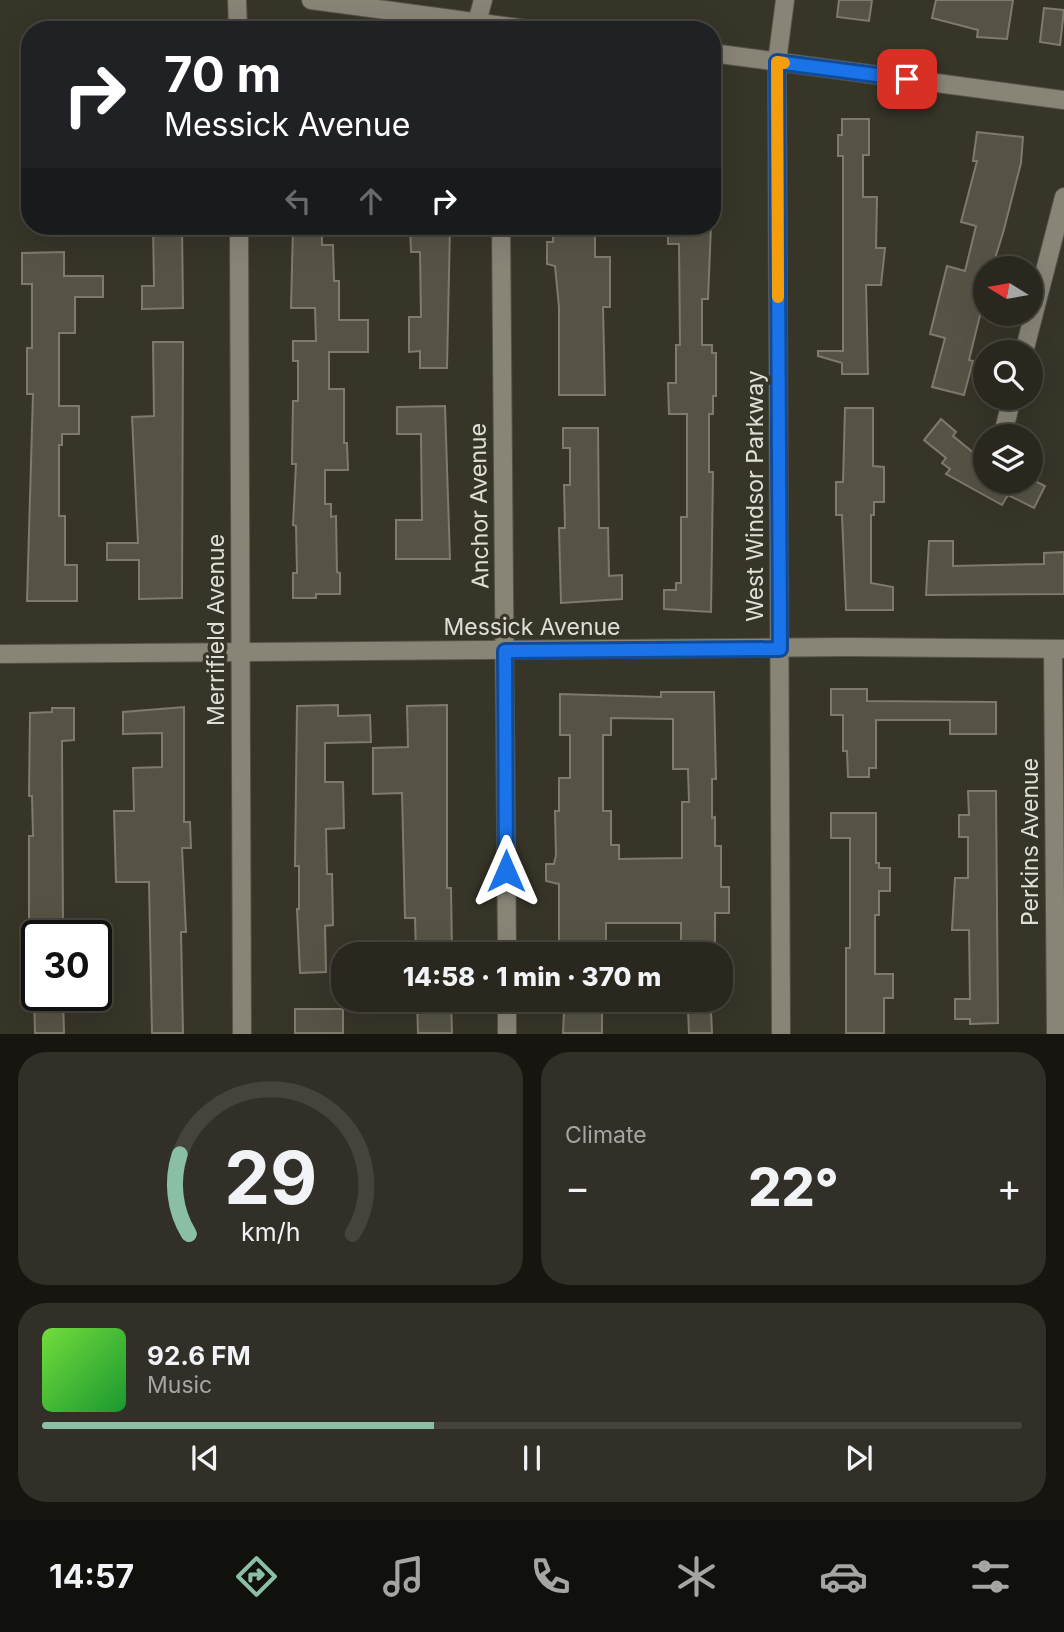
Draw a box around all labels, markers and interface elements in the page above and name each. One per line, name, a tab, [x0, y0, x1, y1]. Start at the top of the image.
text: 70 m	[164, 45, 281, 104]
icon: right	[49, 49, 140, 140]
pin	[877, 49, 937, 109]
icon: arrive	[888, 60, 926, 98]
text: Messick Avenue	[164, 105, 410, 144]
icon: left	[279, 182, 317, 220]
icon: ahead	[352, 182, 390, 220]
icon: right	[425, 182, 463, 220]
north arrow	[973, 256, 1043, 326]
map controls	[973, 256, 1043, 494]
button: search	[973, 340, 1043, 410]
street label: West Windsor Parkway	[741, 370, 769, 622]
street label: Anchor Avenue	[464, 423, 494, 589]
button: layers	[973, 424, 1043, 494]
street label: Merrifield Avenue	[202, 534, 230, 726]
street label: Messick Avenue	[443, 613, 621, 641]
street label: Perkins Avenue	[1016, 758, 1044, 926]
position arrow	[469, 834, 543, 908]
speed limit sign: 30	[21, 920, 112, 1011]
text: 14:58 · 1 min · 370 m	[403, 961, 661, 992]
text: Climate	[565, 1121, 647, 1149]
text: 29	[224, 1134, 317, 1223]
text: 22°	[748, 1156, 839, 1219]
text: −	[565, 1164, 590, 1210]
text: +	[997, 1164, 1022, 1210]
text: km/h	[241, 1217, 300, 1247]
text: 92.6 FM	[147, 1340, 251, 1371]
text: Music	[147, 1371, 212, 1399]
icon: previous	[186, 1439, 224, 1477]
icon: pause	[513, 1439, 551, 1477]
icon: next	[840, 1439, 878, 1477]
icon: directions	[232, 1552, 281, 1601]
icon: music	[379, 1552, 428, 1601]
icon: phone	[526, 1552, 575, 1601]
icon: climate	[672, 1552, 721, 1601]
icon: car	[819, 1552, 868, 1601]
icon: filters	[966, 1552, 1015, 1601]
text: 14:57	[49, 1557, 134, 1596]

